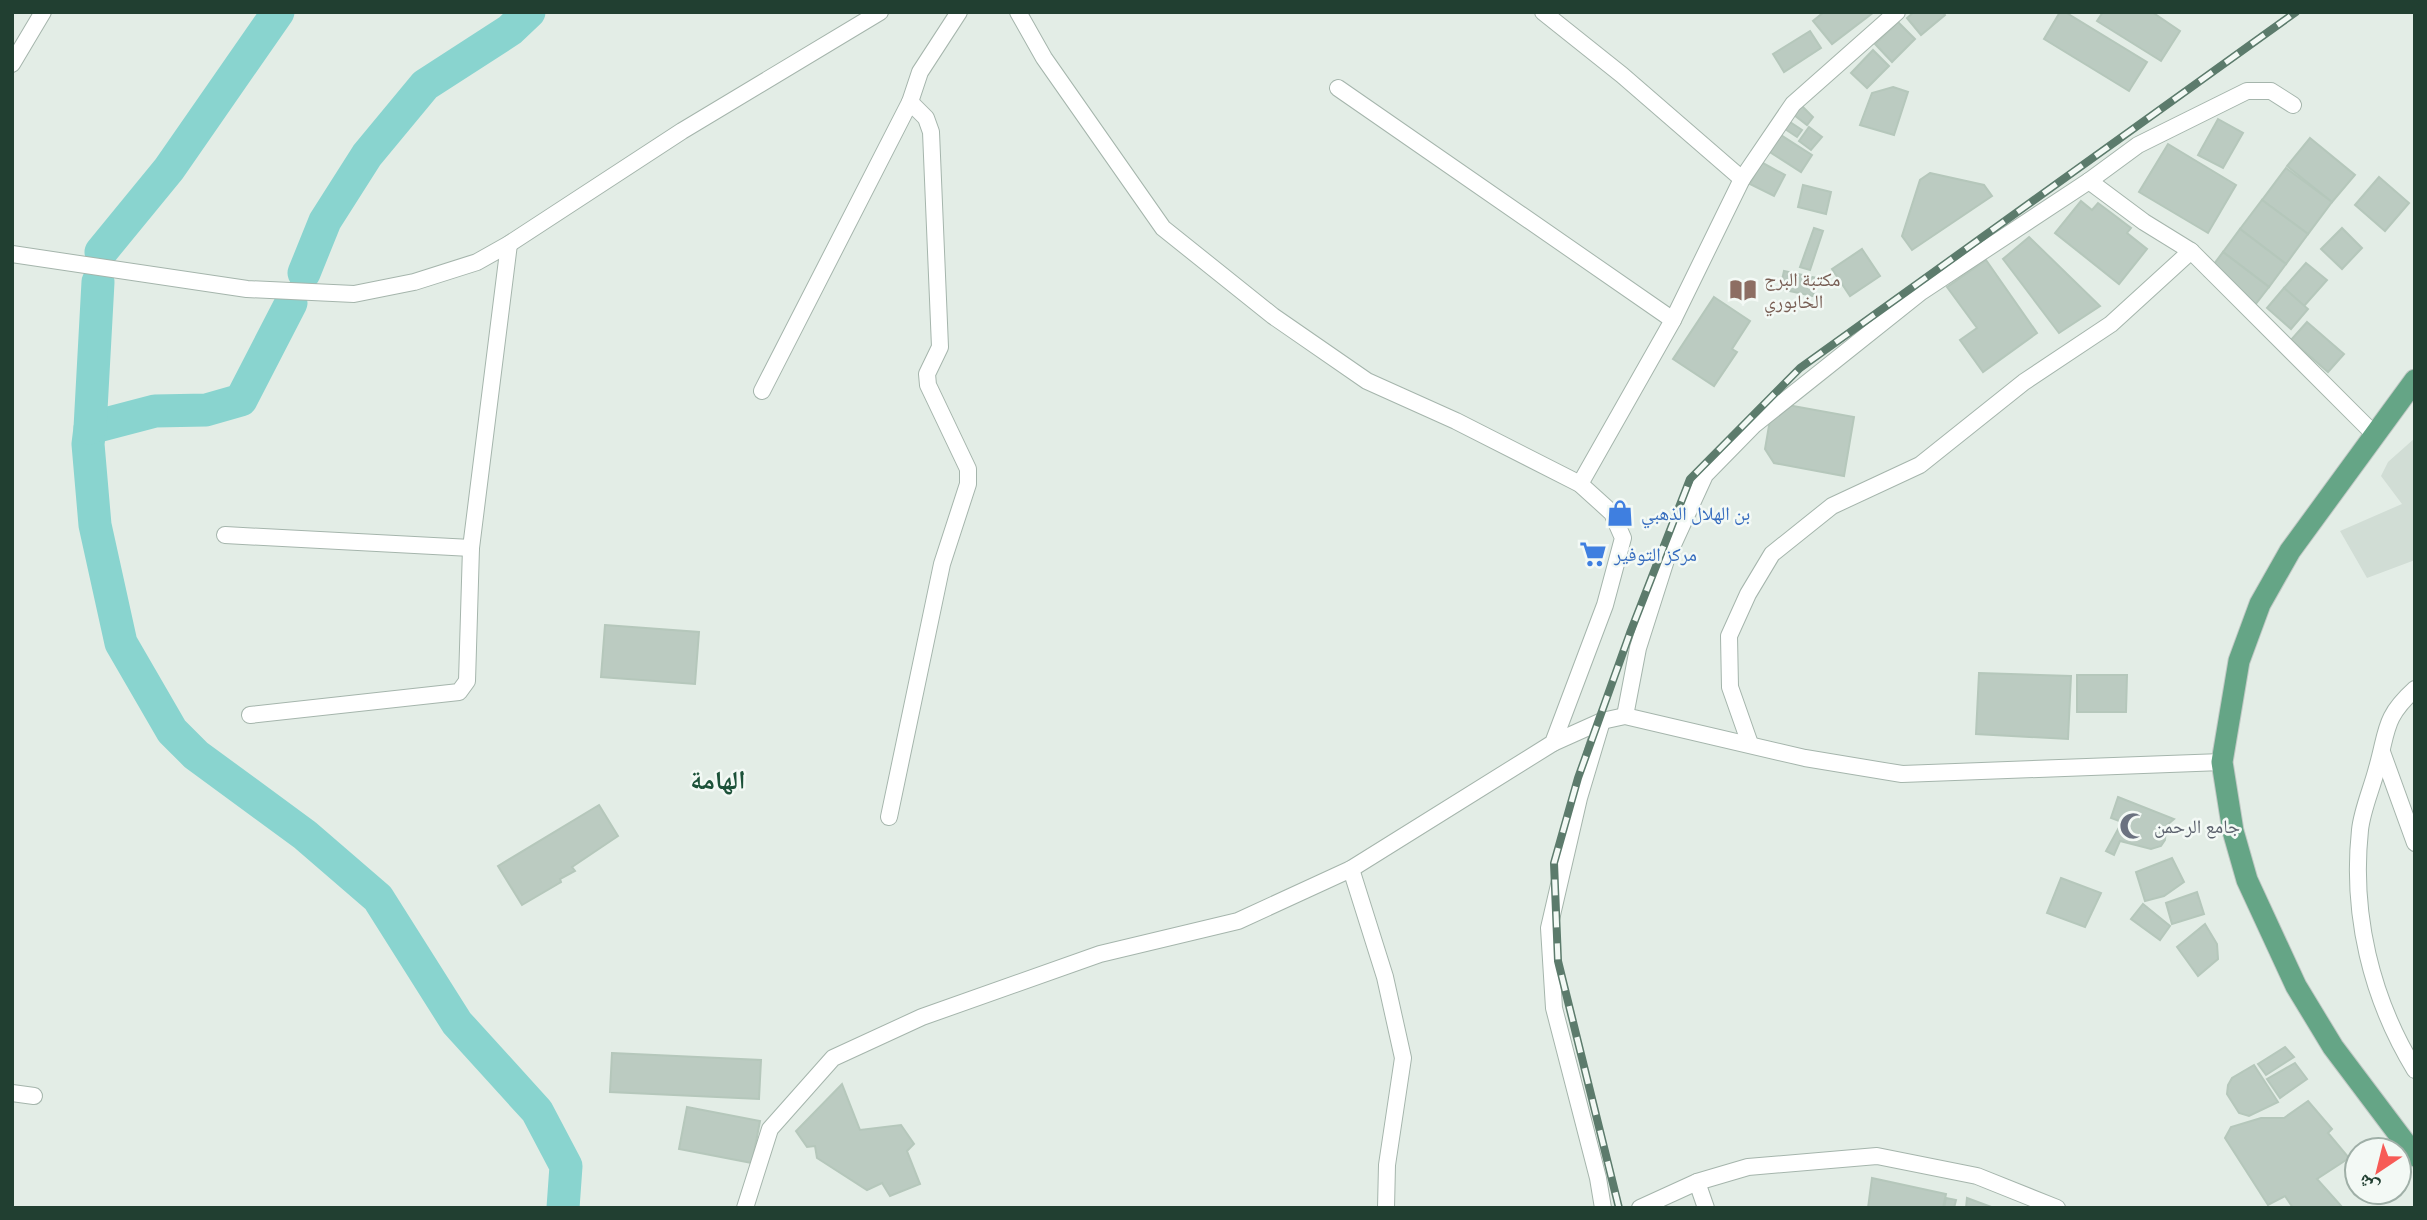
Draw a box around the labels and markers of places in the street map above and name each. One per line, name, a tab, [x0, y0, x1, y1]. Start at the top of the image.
place label: مكتبة البرج الخابوري	[1764, 267, 1840, 317]
library icon: مكتبة البرج الخابوري	[1728, 275, 1758, 305]
shop icon: بن الهلال الذهبي	[1605, 498, 1635, 528]
place label: بن الهلال الذهبي	[1641, 501, 1750, 529]
supermarket icon: مركز التوفير	[1578, 539, 1608, 569]
place label: مركز التوفير	[1613, 542, 1697, 566]
mosque icon: جامع الرحمن	[2118, 811, 2148, 841]
place label: جامع الرحمن	[2154, 814, 2240, 839]

